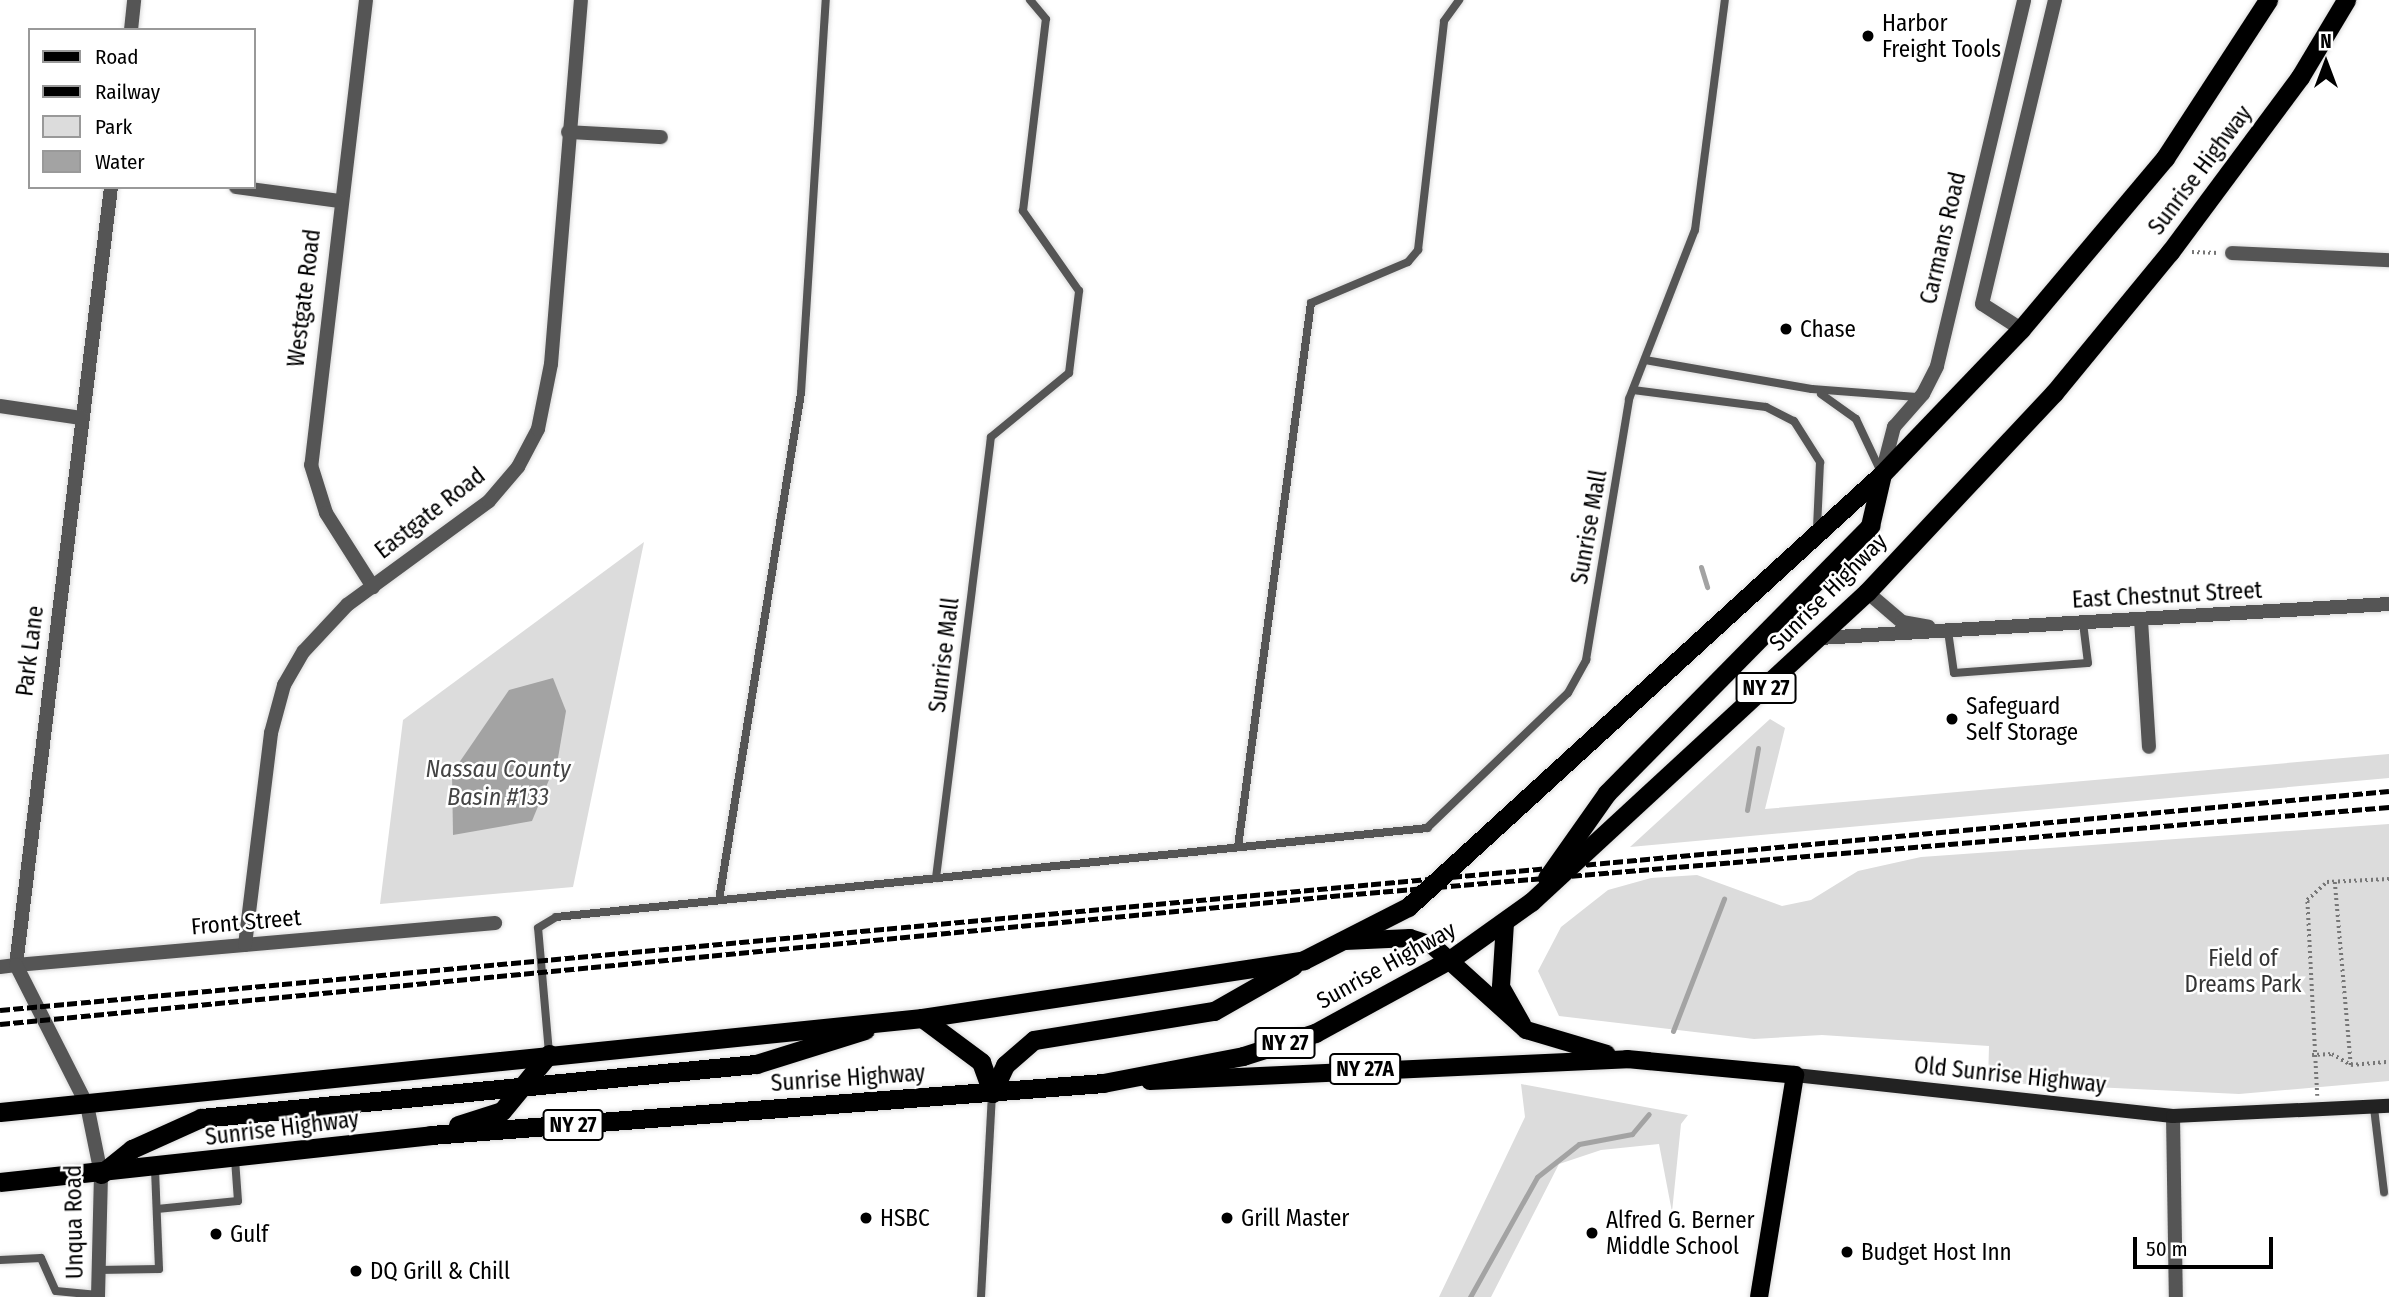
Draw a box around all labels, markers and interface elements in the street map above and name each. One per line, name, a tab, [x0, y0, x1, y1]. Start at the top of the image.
place label: Harbor Freight Tools	[1882, 9, 2001, 63]
legend	[28, 28, 256, 189]
marker: Harbor Freight Tools	[1860, 28, 1876, 44]
north arrow	[2291, 28, 2361, 98]
text: N	[2320, 30, 2332, 53]
text: Road	[95, 44, 139, 70]
text: Railway	[95, 79, 160, 105]
street label: Sunrise Highway	[2142, 100, 2258, 240]
text: Park	[95, 114, 132, 140]
text: Water	[95, 149, 145, 175]
street label: Carmans Road	[1914, 169, 1972, 307]
street label: Westgate Road	[282, 228, 326, 368]
place label: Chase	[1800, 315, 1856, 343]
marker: Chase	[1778, 321, 1794, 337]
street label: Eastgate Road	[370, 462, 490, 564]
street label: Sunrise Mall	[1565, 468, 1613, 586]
street label: Sunrise Highway	[1764, 528, 1892, 656]
street label: East Chestnut Street	[2071, 576, 2263, 614]
street label: Sunrise Mall	[923, 596, 965, 714]
street label: Park Lane	[11, 604, 49, 698]
road number: NY 27	[1734, 670, 1798, 706]
place label: Safeguard Self Storage	[1966, 692, 2078, 746]
marker: Safeguard Self Storage	[1944, 711, 1960, 727]
water label: Nassau County Basin #133	[425, 756, 571, 812]
street label: Front Street	[190, 903, 302, 941]
street label: Sunrise Highway	[1312, 915, 1460, 1015]
park label: Field of Dreams Park	[2185, 944, 2301, 998]
road number: NY 27	[1254, 1026, 1316, 1060]
street label: Old Sunrise Highway	[1913, 1051, 2107, 1099]
road number: NY 27A	[1328, 1052, 1402, 1086]
street label: Sunrise Highway	[770, 1059, 926, 1097]
street label: Sunrise Highway	[204, 1105, 360, 1151]
road number: NY 27	[542, 1108, 604, 1142]
street label: Unqua Road	[59, 1165, 89, 1279]
place label: HSBC	[880, 1204, 930, 1232]
place label: Grill Master	[1241, 1204, 1349, 1232]
place label: Alfred G. Berner Middle School	[1606, 1206, 1755, 1260]
marker: HSBC	[858, 1210, 874, 1226]
marker: Grill Master	[1219, 1210, 1235, 1226]
place label: Gulf	[230, 1220, 268, 1248]
scale bar	[2137, 1224, 2277, 1268]
marker: Alfred G. Berner Middle School	[1584, 1225, 1600, 1241]
marker: Gulf	[208, 1226, 224, 1242]
text: 50 m	[2146, 1236, 2188, 1262]
place label: Budget Host Inn	[1861, 1238, 2012, 1266]
marker: Budget Host Inn	[1839, 1244, 1855, 1260]
place label: DQ Grill & Chill	[370, 1257, 510, 1285]
marker: DQ Grill & Chill	[348, 1263, 364, 1279]

